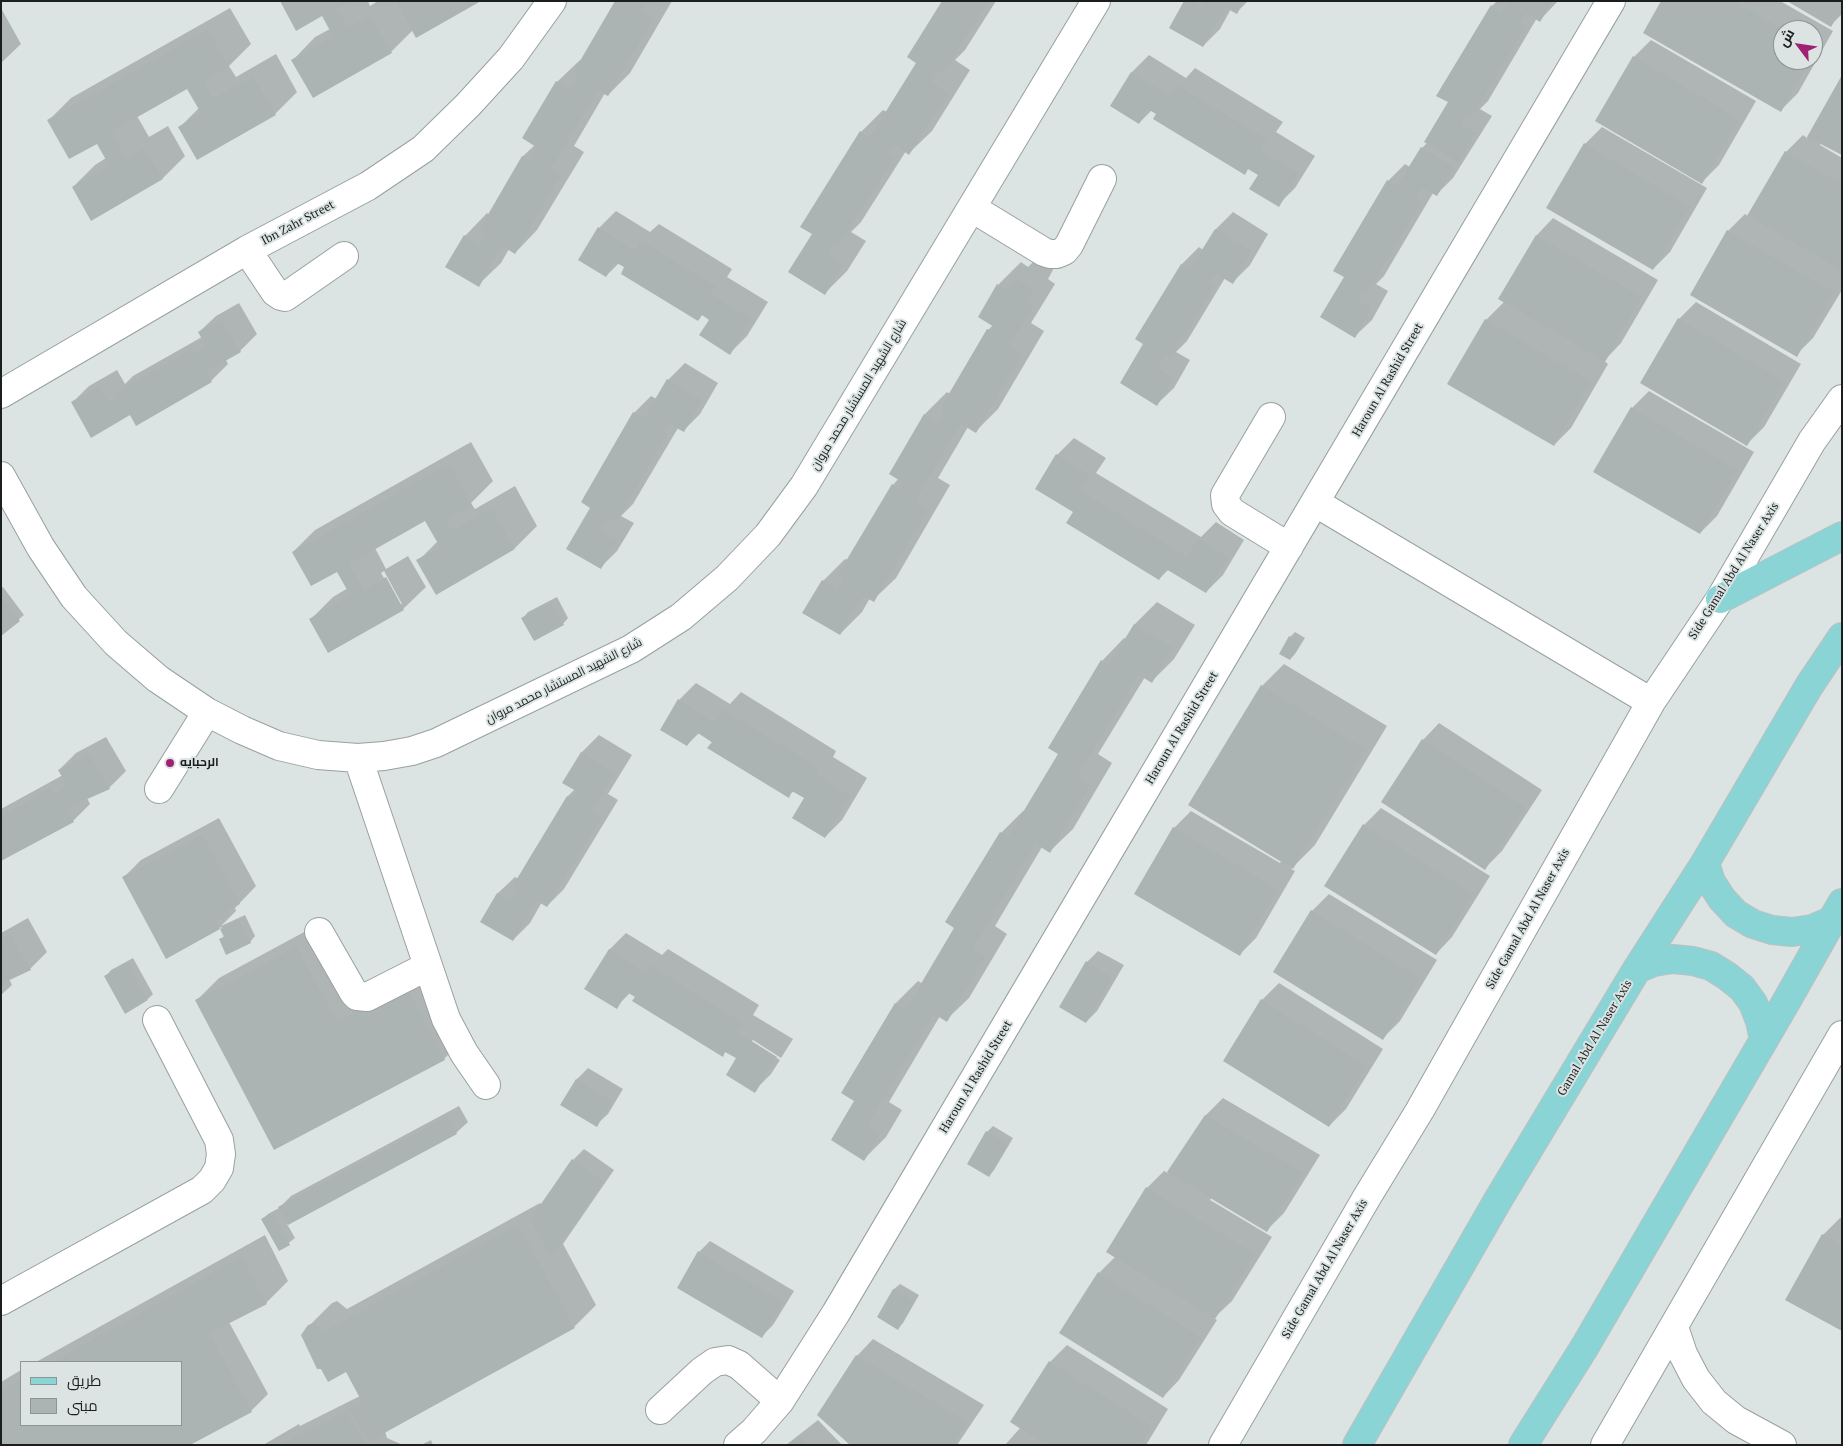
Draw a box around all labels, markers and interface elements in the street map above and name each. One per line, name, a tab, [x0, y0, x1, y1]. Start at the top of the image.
north arrow	[1773, 20, 1823, 70]
text: ش	[1773, 25, 1798, 50]
street label: Ibn Zahr Street	[259, 198, 337, 248]
street label: شارع الشهيد المستشار محمد مروان	[808, 317, 910, 473]
street label: Haroun Al Rashid Street	[1350, 321, 1426, 439]
street label: Side Gamal Abd Al Naser Axis	[1686, 500, 1782, 642]
street label: شارع الشهيد المستشار محمد مروان	[483, 635, 645, 727]
street label: Haroun Al Rashid Street	[1143, 669, 1221, 787]
place label: الرحبايه	[180, 756, 219, 770]
marker: الرحبايه	[164, 757, 176, 769]
street label: Side Gamal Abd Al Naser Axis	[1483, 846, 1573, 992]
street label: Gamal Abd Al Naser Axis	[1555, 977, 1635, 1099]
street label: Haroun Al Rashid Street	[937, 1018, 1015, 1136]
street label: Side Gamal Abd Al Naser Axis	[1279, 1197, 1371, 1341]
legend	[20, 1361, 182, 1426]
text: طريق	[67, 1370, 101, 1390]
text: مبنى	[67, 1395, 98, 1415]

